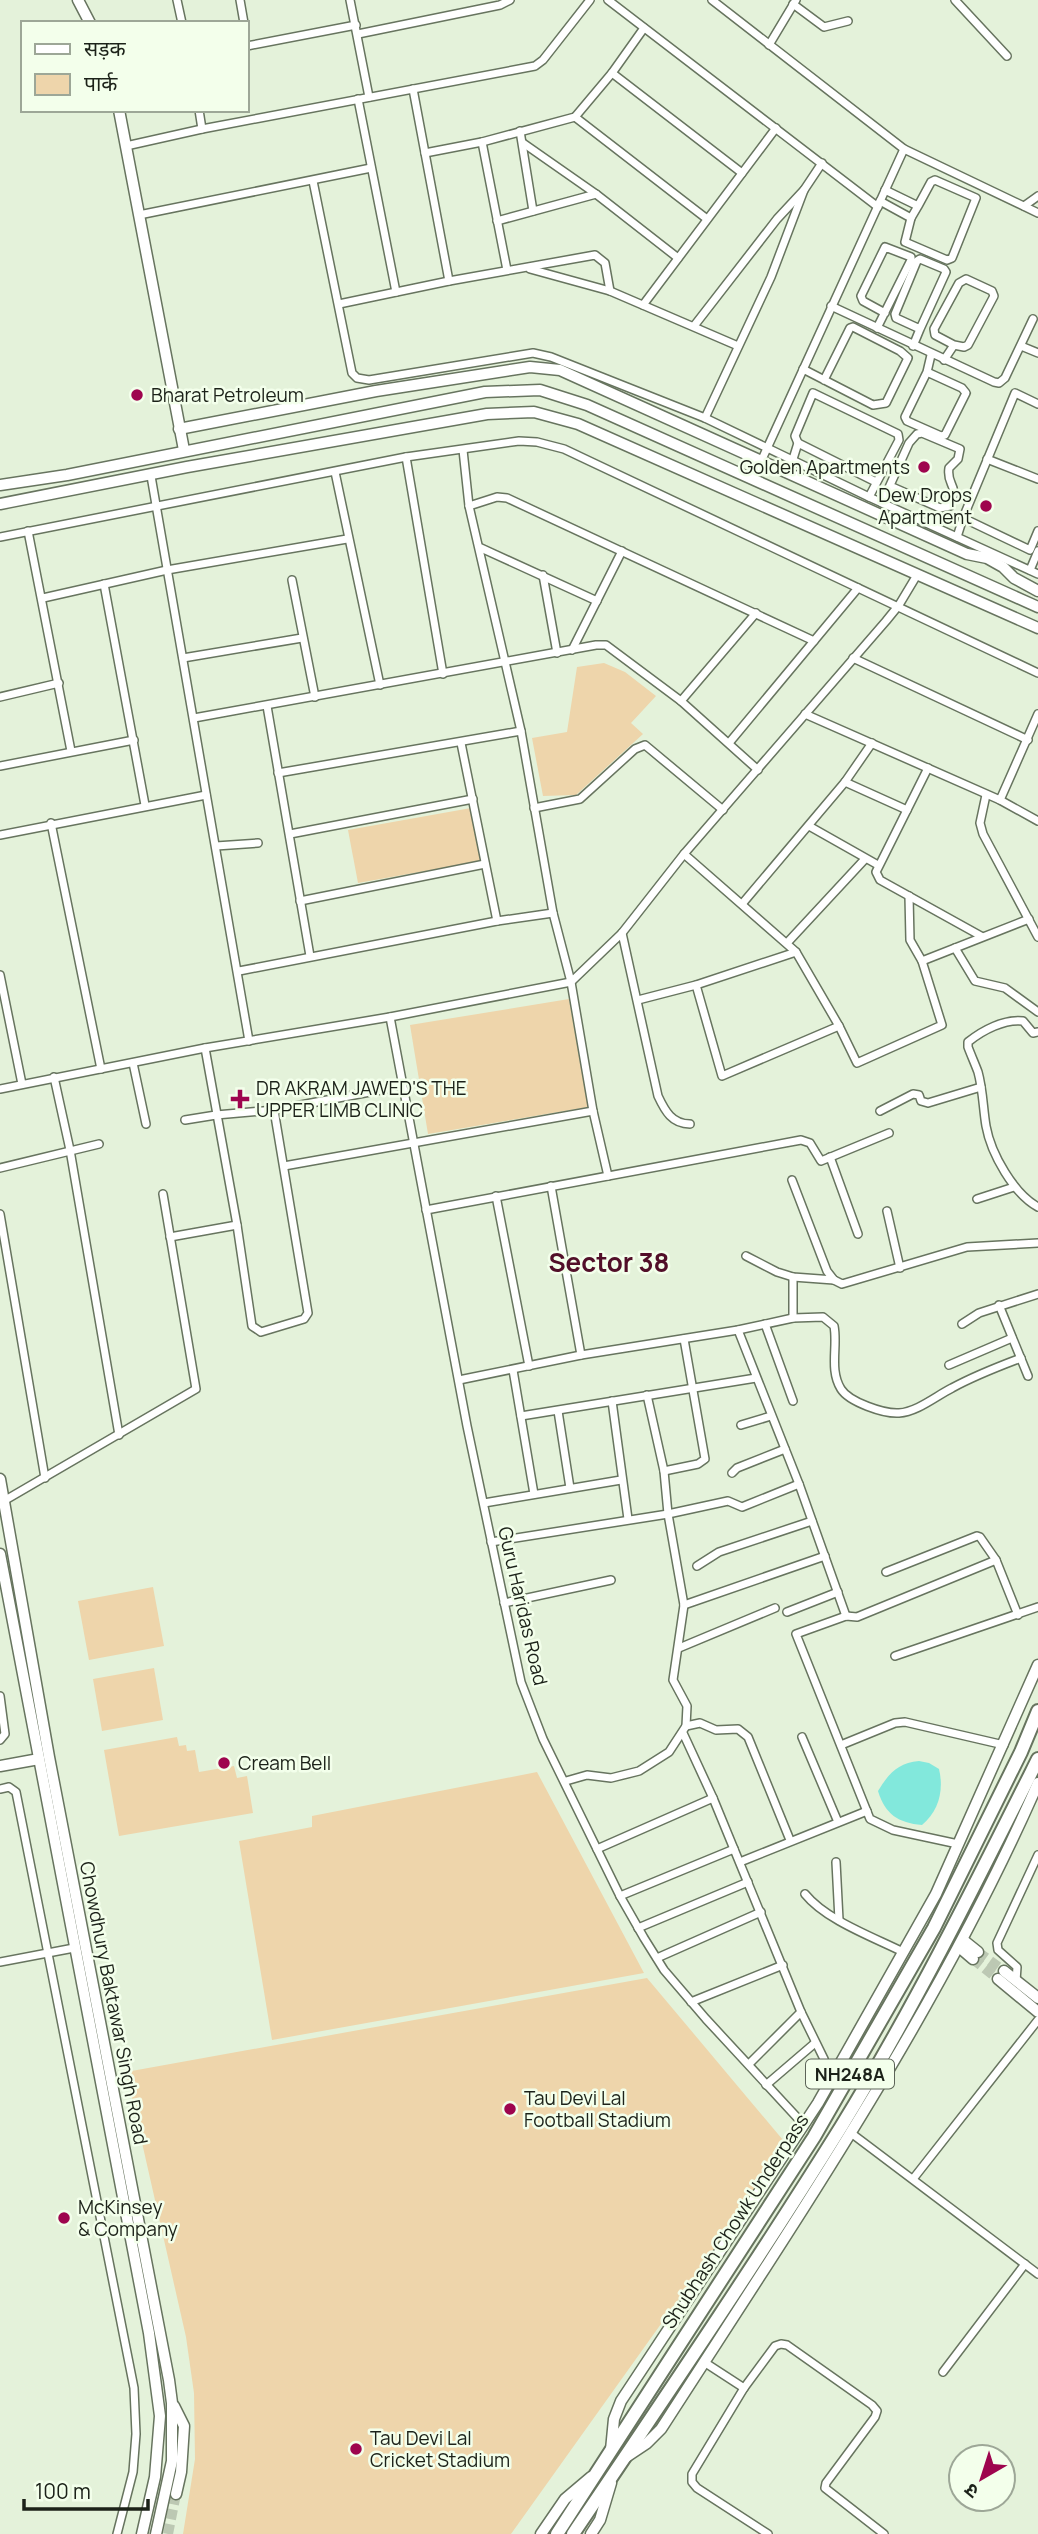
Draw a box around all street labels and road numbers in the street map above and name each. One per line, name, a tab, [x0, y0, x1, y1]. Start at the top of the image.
street label: Guru Haridas Road	[492, 1524, 554, 1688]
street label: Chowdhury Baktawar Singh Road	[74, 1859, 154, 2147]
road number: NH248A	[806, 2060, 894, 2088]
street label: Shubhash Chowk Underpass	[656, 2108, 814, 2334]

